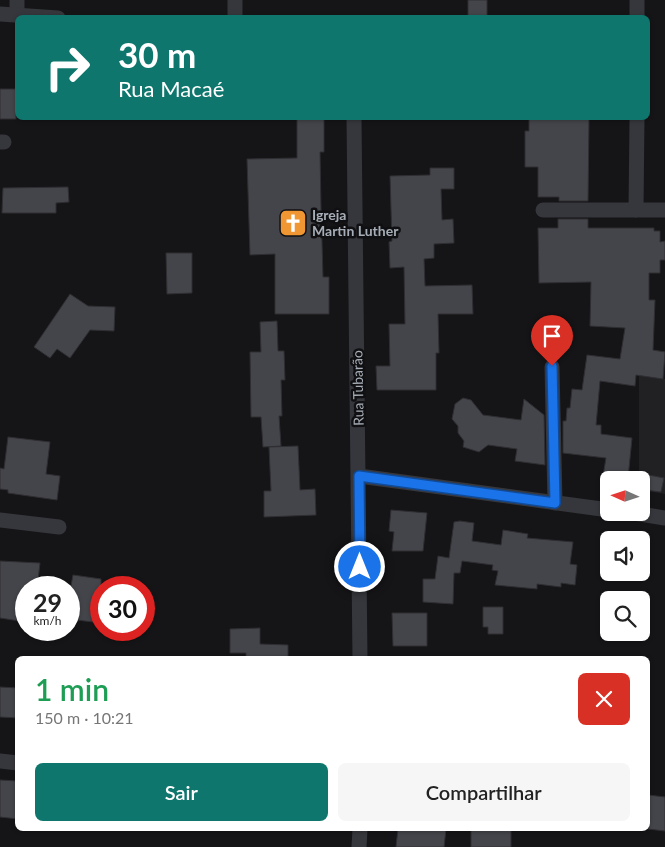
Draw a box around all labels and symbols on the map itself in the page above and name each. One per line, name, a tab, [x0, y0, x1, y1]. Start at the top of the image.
place label: Igreja Martin Luther	[312, 206, 399, 239]
church icon: Igreja Martin Luther	[278, 208, 308, 238]
pin	[531, 315, 573, 366]
street label: Rua Tubarão	[348, 350, 367, 426]
north arrow	[600, 471, 650, 521]
position arrow	[333, 540, 385, 592]
speed limit sign: 30	[90, 576, 155, 641]

